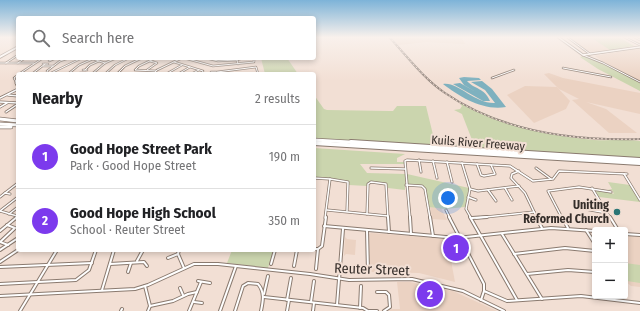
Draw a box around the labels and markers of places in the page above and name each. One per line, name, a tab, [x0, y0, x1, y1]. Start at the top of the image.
place label: Uniting Reformed Church	[523, 198, 609, 226]
marker: Uniting Reformed Church	[612, 207, 622, 217]
pin: 1	[443, 233, 469, 263]
pin: 2	[417, 279, 443, 309]

